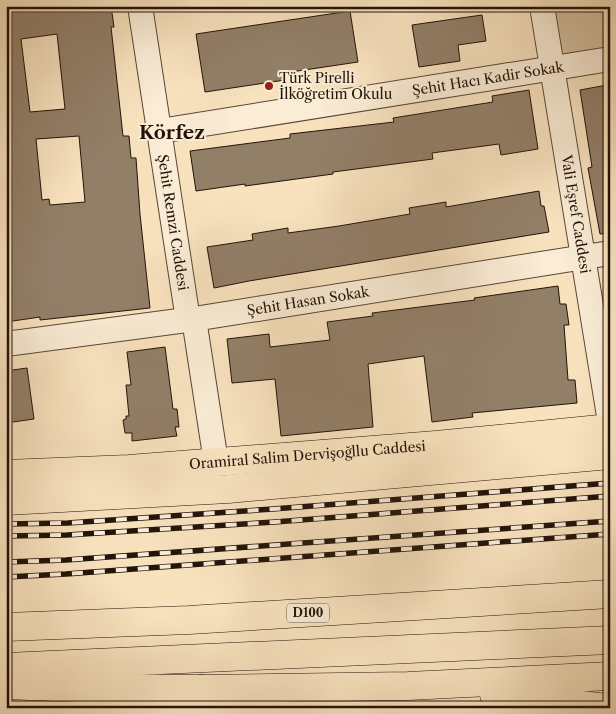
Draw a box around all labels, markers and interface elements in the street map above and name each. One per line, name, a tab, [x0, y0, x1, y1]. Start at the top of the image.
street label: Şehit Hacı Kadir Sokak	[411, 57, 566, 100]
place label: Türk Pirelli İlköğretim Okulu	[279, 69, 393, 103]
marker: Türk Pirelli İlköğretim Okulu	[263, 80, 275, 92]
district label: Körfez	[139, 121, 205, 144]
street label: Şehit Remzi Caddesi	[154, 153, 192, 292]
street label: Vali Eşref Caddesi	[557, 153, 595, 275]
street label: Şehit Hasan Sokak	[246, 282, 371, 319]
street label: Oramiral Salim Dervişoğllu Caddesi	[188, 437, 426, 473]
road number: D100	[287, 604, 329, 622]

